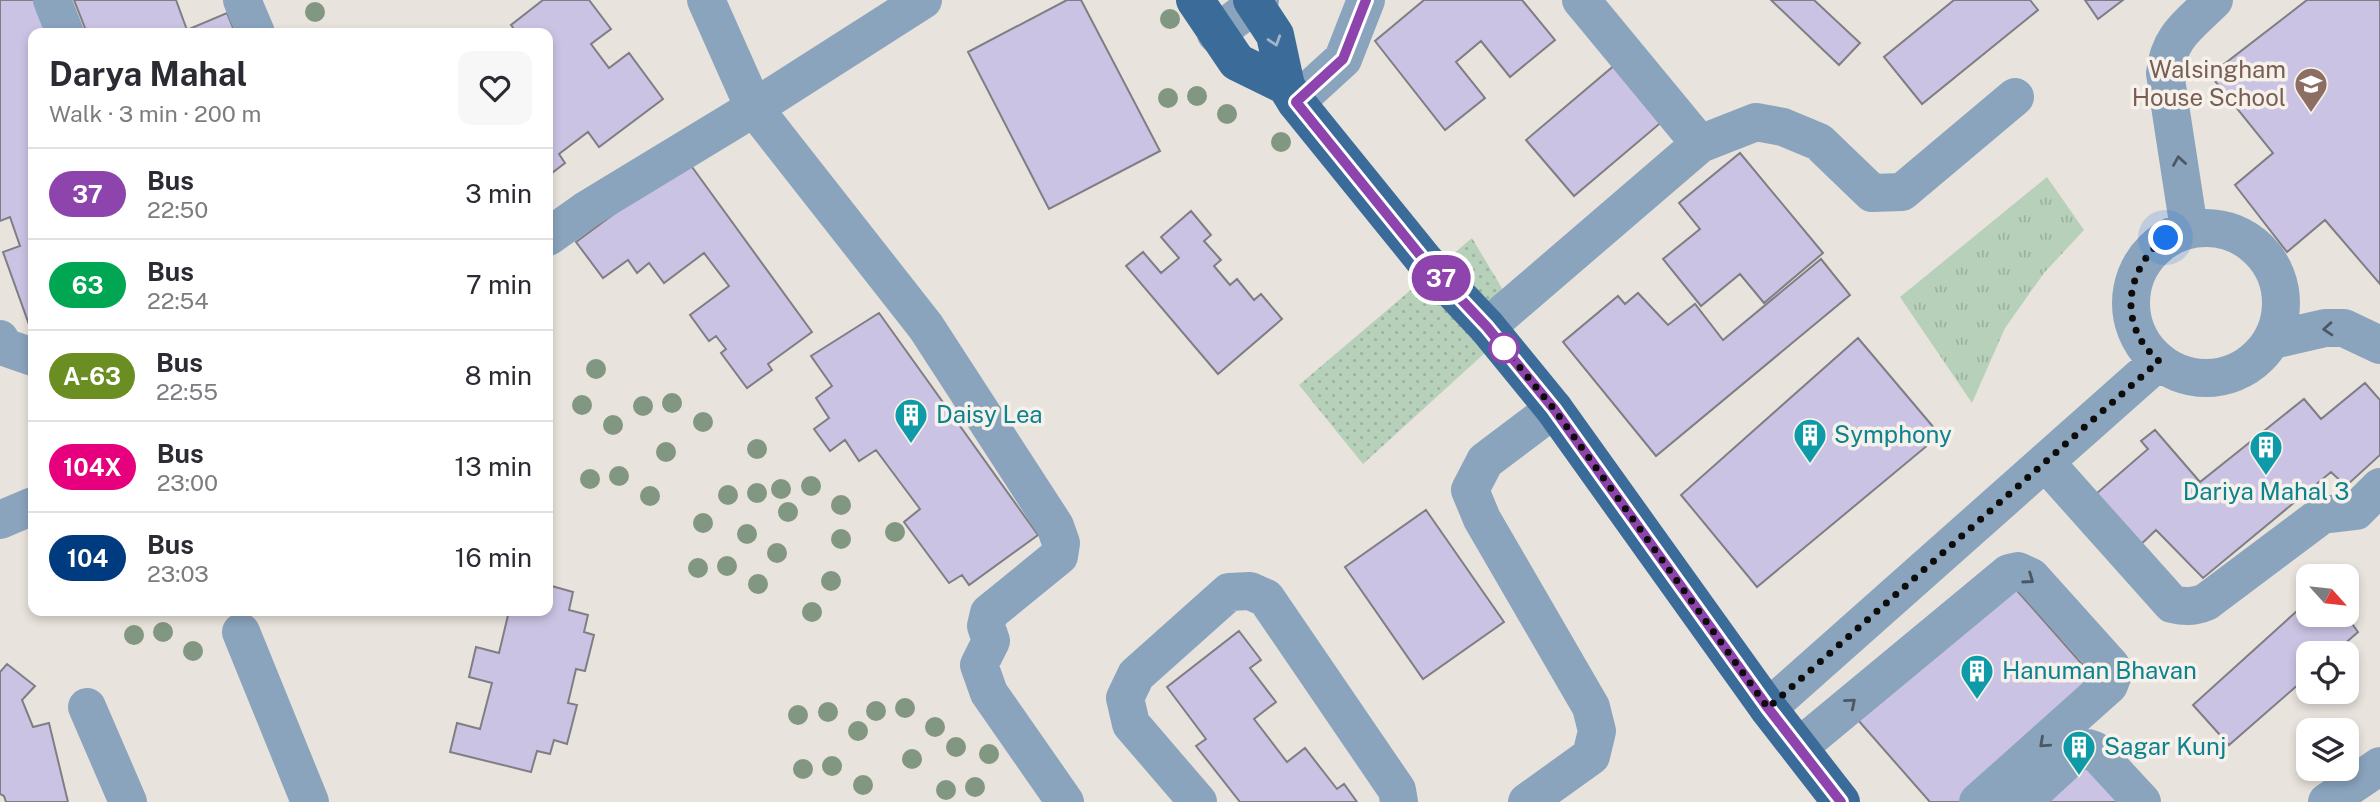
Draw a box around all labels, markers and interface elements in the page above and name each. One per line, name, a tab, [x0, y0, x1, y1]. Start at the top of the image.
one-way arrow	[1266, 34, 1281, 46]
button: heart	[458, 51, 532, 125]
text: Darya Mahal	[49, 55, 247, 93]
place label: Walsingham House School	[2132, 55, 2286, 111]
school or university icon: Walsingham House School	[2292, 65, 2330, 114]
text: Walk · 3 min · 200 m	[49, 100, 261, 127]
one-way arrow	[2172, 155, 2187, 167]
text: Bus	[147, 165, 194, 196]
text: 3 min	[465, 178, 532, 209]
text: 37	[72, 180, 103, 208]
text: 22:50	[147, 196, 208, 223]
your location	[2148, 220, 2183, 255]
line badge: 37	[1410, 255, 1472, 301]
text: Bus	[147, 256, 194, 287]
text: 37	[1426, 264, 1456, 292]
text: 7 min	[466, 269, 532, 300]
text: 63	[72, 271, 103, 299]
text: 22:54	[147, 287, 209, 314]
one-way arrow	[2322, 321, 2333, 336]
unlabelled marker	[1489, 333, 1519, 363]
text: Bus	[156, 347, 203, 378]
text: 8 min	[465, 360, 532, 391]
text: A-63	[63, 362, 121, 390]
text: 22:55	[156, 378, 218, 405]
building icon: Daisy Lea	[892, 396, 930, 445]
place label: Daisy Lea	[936, 400, 1043, 428]
building icon: Symphony	[1791, 416, 1829, 465]
place label: Symphony	[1834, 420, 1952, 448]
building icon: Dariya Mahal 3	[2247, 428, 2285, 477]
text: Bus	[157, 438, 204, 469]
text: 13 min	[455, 451, 532, 482]
text: 104X	[63, 453, 122, 481]
text: 23:00	[157, 469, 218, 496]
place label: Dariya Mahal 3	[2183, 477, 2349, 505]
text: Bus	[147, 529, 194, 560]
text: 16 min	[455, 542, 532, 573]
text: 104	[67, 544, 108, 572]
text: 23:03	[147, 560, 209, 587]
north arrow	[2296, 564, 2359, 626]
map controls	[2296, 564, 2359, 781]
one-way arrow	[2022, 571, 2034, 583]
button: locate	[2296, 641, 2359, 704]
building icon: Hanuman Bhavan	[1958, 652, 1996, 701]
place label: Hanuman Bhavan	[2002, 656, 2197, 684]
one-way arrow	[1843, 699, 1856, 711]
button: layers	[2296, 718, 2359, 781]
building icon: Sagar Kunj	[2060, 728, 2098, 777]
place label: Sagar Kunj	[2104, 732, 2226, 760]
one-way arrow	[2039, 735, 2052, 747]

